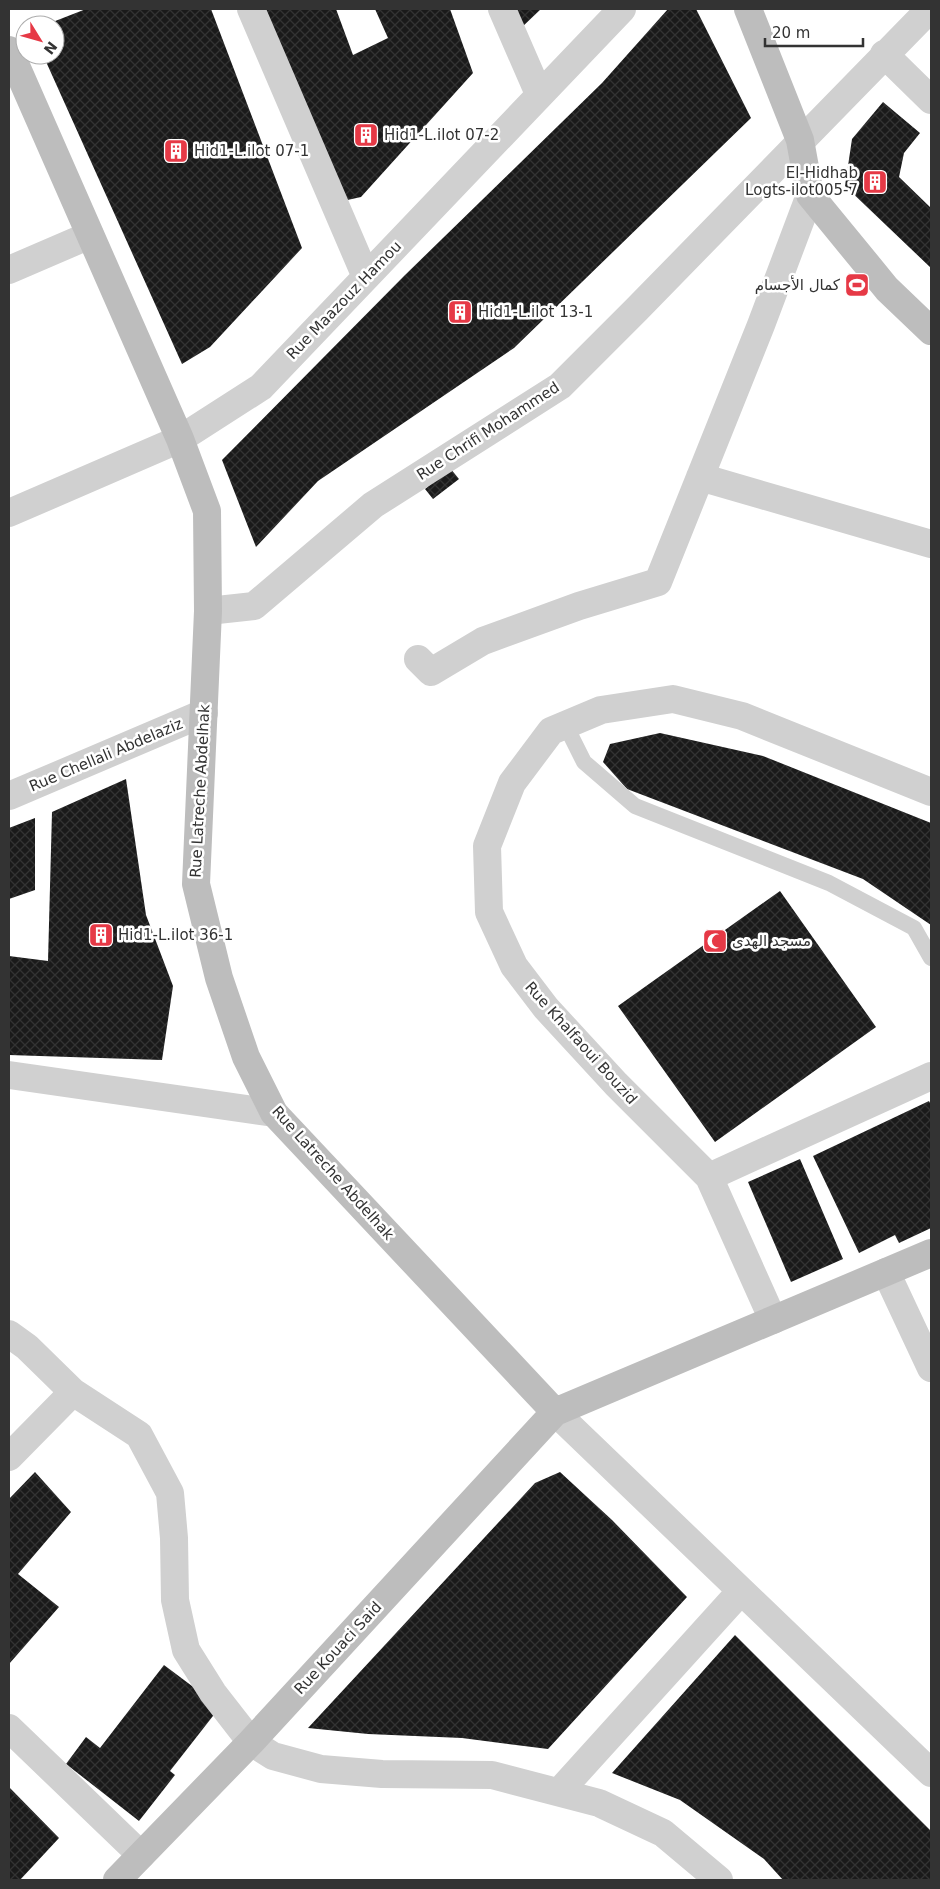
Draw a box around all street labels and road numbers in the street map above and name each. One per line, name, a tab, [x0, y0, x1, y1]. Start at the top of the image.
street label: Rue Maazouz Hamou	[283, 237, 405, 363]
street label: Rue Chrifi Mohammed	[413, 378, 563, 484]
street label: Rue Latreche Abdelhak	[186, 704, 214, 878]
street label: Rue Chellali Abdelaziz	[27, 714, 186, 796]
street label: Rue Khalfaoui Bouzid	[521, 978, 641, 1108]
street label: Rue Latreche Abdelhak	[268, 1102, 398, 1244]
street label: Rue Kouaci Said	[291, 1598, 385, 1698]

